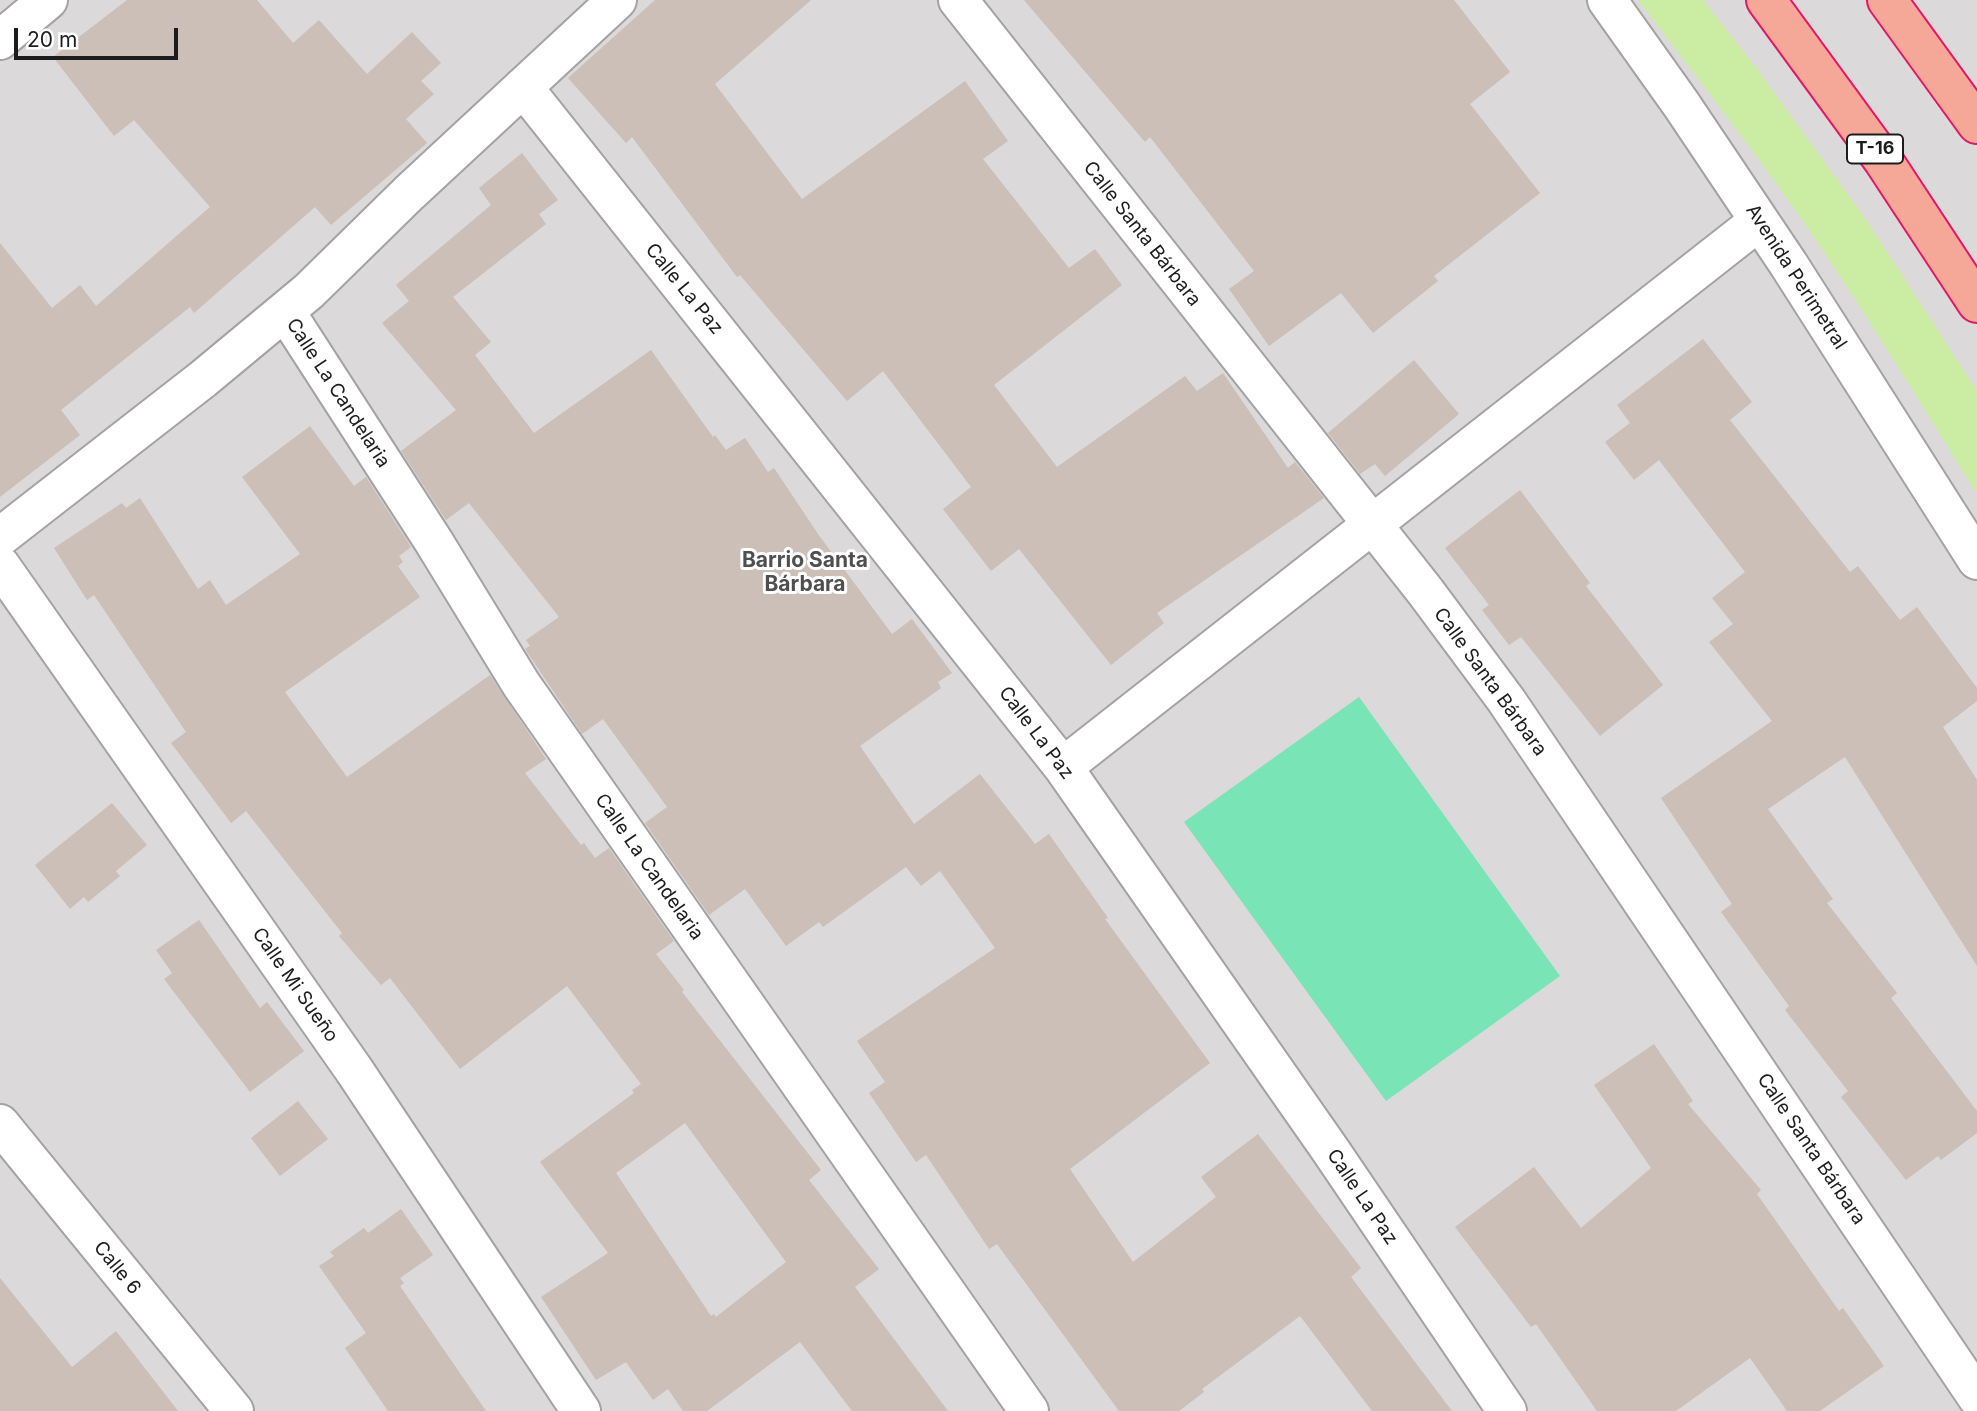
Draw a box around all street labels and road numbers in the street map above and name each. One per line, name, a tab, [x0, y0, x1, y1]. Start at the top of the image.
road number: T-16	[1847, 134, 1903, 164]
street label: Calle Santa Bárbara	[1078, 157, 1206, 311]
street label: Avenida Perimetral	[1741, 200, 1851, 354]
street label: Calle La Paz	[640, 239, 728, 339]
street label: Calle La Candelaria	[281, 314, 395, 472]
street label: Calle Santa Bárbara	[1429, 604, 1551, 760]
street label: Calle La Paz	[994, 682, 1078, 784]
street label: Calle La Candelaria	[590, 789, 708, 945]
street label: Calle Mi Sueño	[247, 923, 343, 1047]
street label: Calle Santa Bárbara	[1752, 1069, 1870, 1229]
street label: Calle La Paz	[1322, 1145, 1402, 1249]
street label: Calle 6	[89, 1237, 145, 1299]

